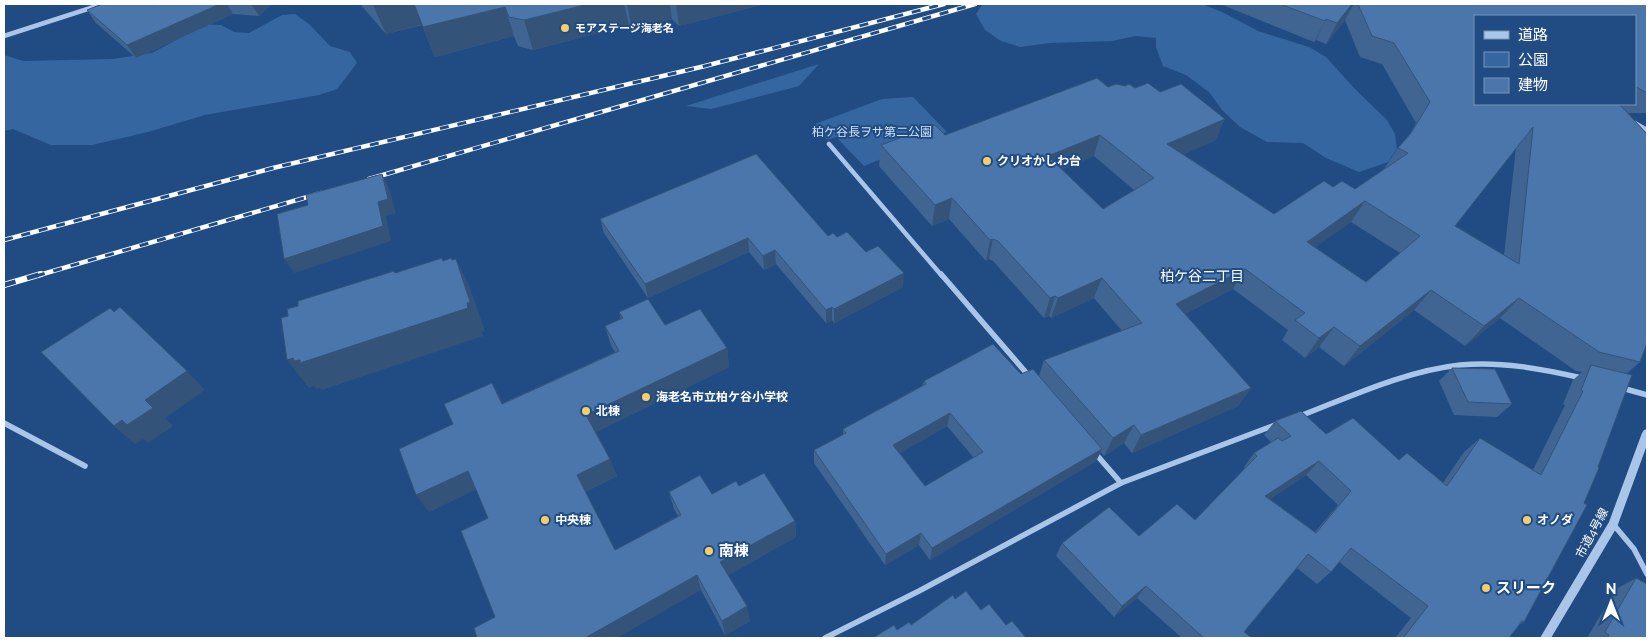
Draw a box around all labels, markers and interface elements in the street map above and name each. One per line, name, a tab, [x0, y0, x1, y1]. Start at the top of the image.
legend	[1474, 15, 1636, 105]
marker: モアステージ海老名	[559, 22, 571, 34]
place label: モアステージ海老名	[575, 22, 674, 35]
text: 道路	[1518, 26, 1548, 44]
text: 公園	[1518, 51, 1548, 69]
text: 建物	[1518, 76, 1548, 94]
park label: 柏ケ谷長ヲサ第二公園	[812, 125, 932, 139]
place label: クリオかしわ台	[997, 154, 1081, 168]
marker: クリオかしわ台	[981, 155, 993, 167]
district label: 柏ケ谷二丁目	[1160, 268, 1244, 284]
place label: 海老名市立柏ケ谷小学校	[656, 390, 788, 404]
marker: 海老名市立柏ケ谷小学校	[640, 391, 652, 403]
place label: 北棟	[596, 404, 620, 418]
marker: 北棟	[580, 405, 592, 417]
street label: 市道4号線	[1573, 506, 1611, 560]
place label: 中央棟	[555, 513, 591, 527]
place label: オノダ	[1537, 513, 1573, 527]
marker: 中央棟	[539, 514, 551, 526]
marker: オノダ	[1521, 514, 1533, 526]
place label: 南棟	[719, 542, 749, 560]
marker: 南棟	[703, 545, 715, 557]
north arrow	[1586, 577, 1636, 627]
place label: スリーク	[1496, 579, 1556, 597]
text: N	[1606, 581, 1616, 597]
marker: スリーク	[1480, 582, 1492, 594]

